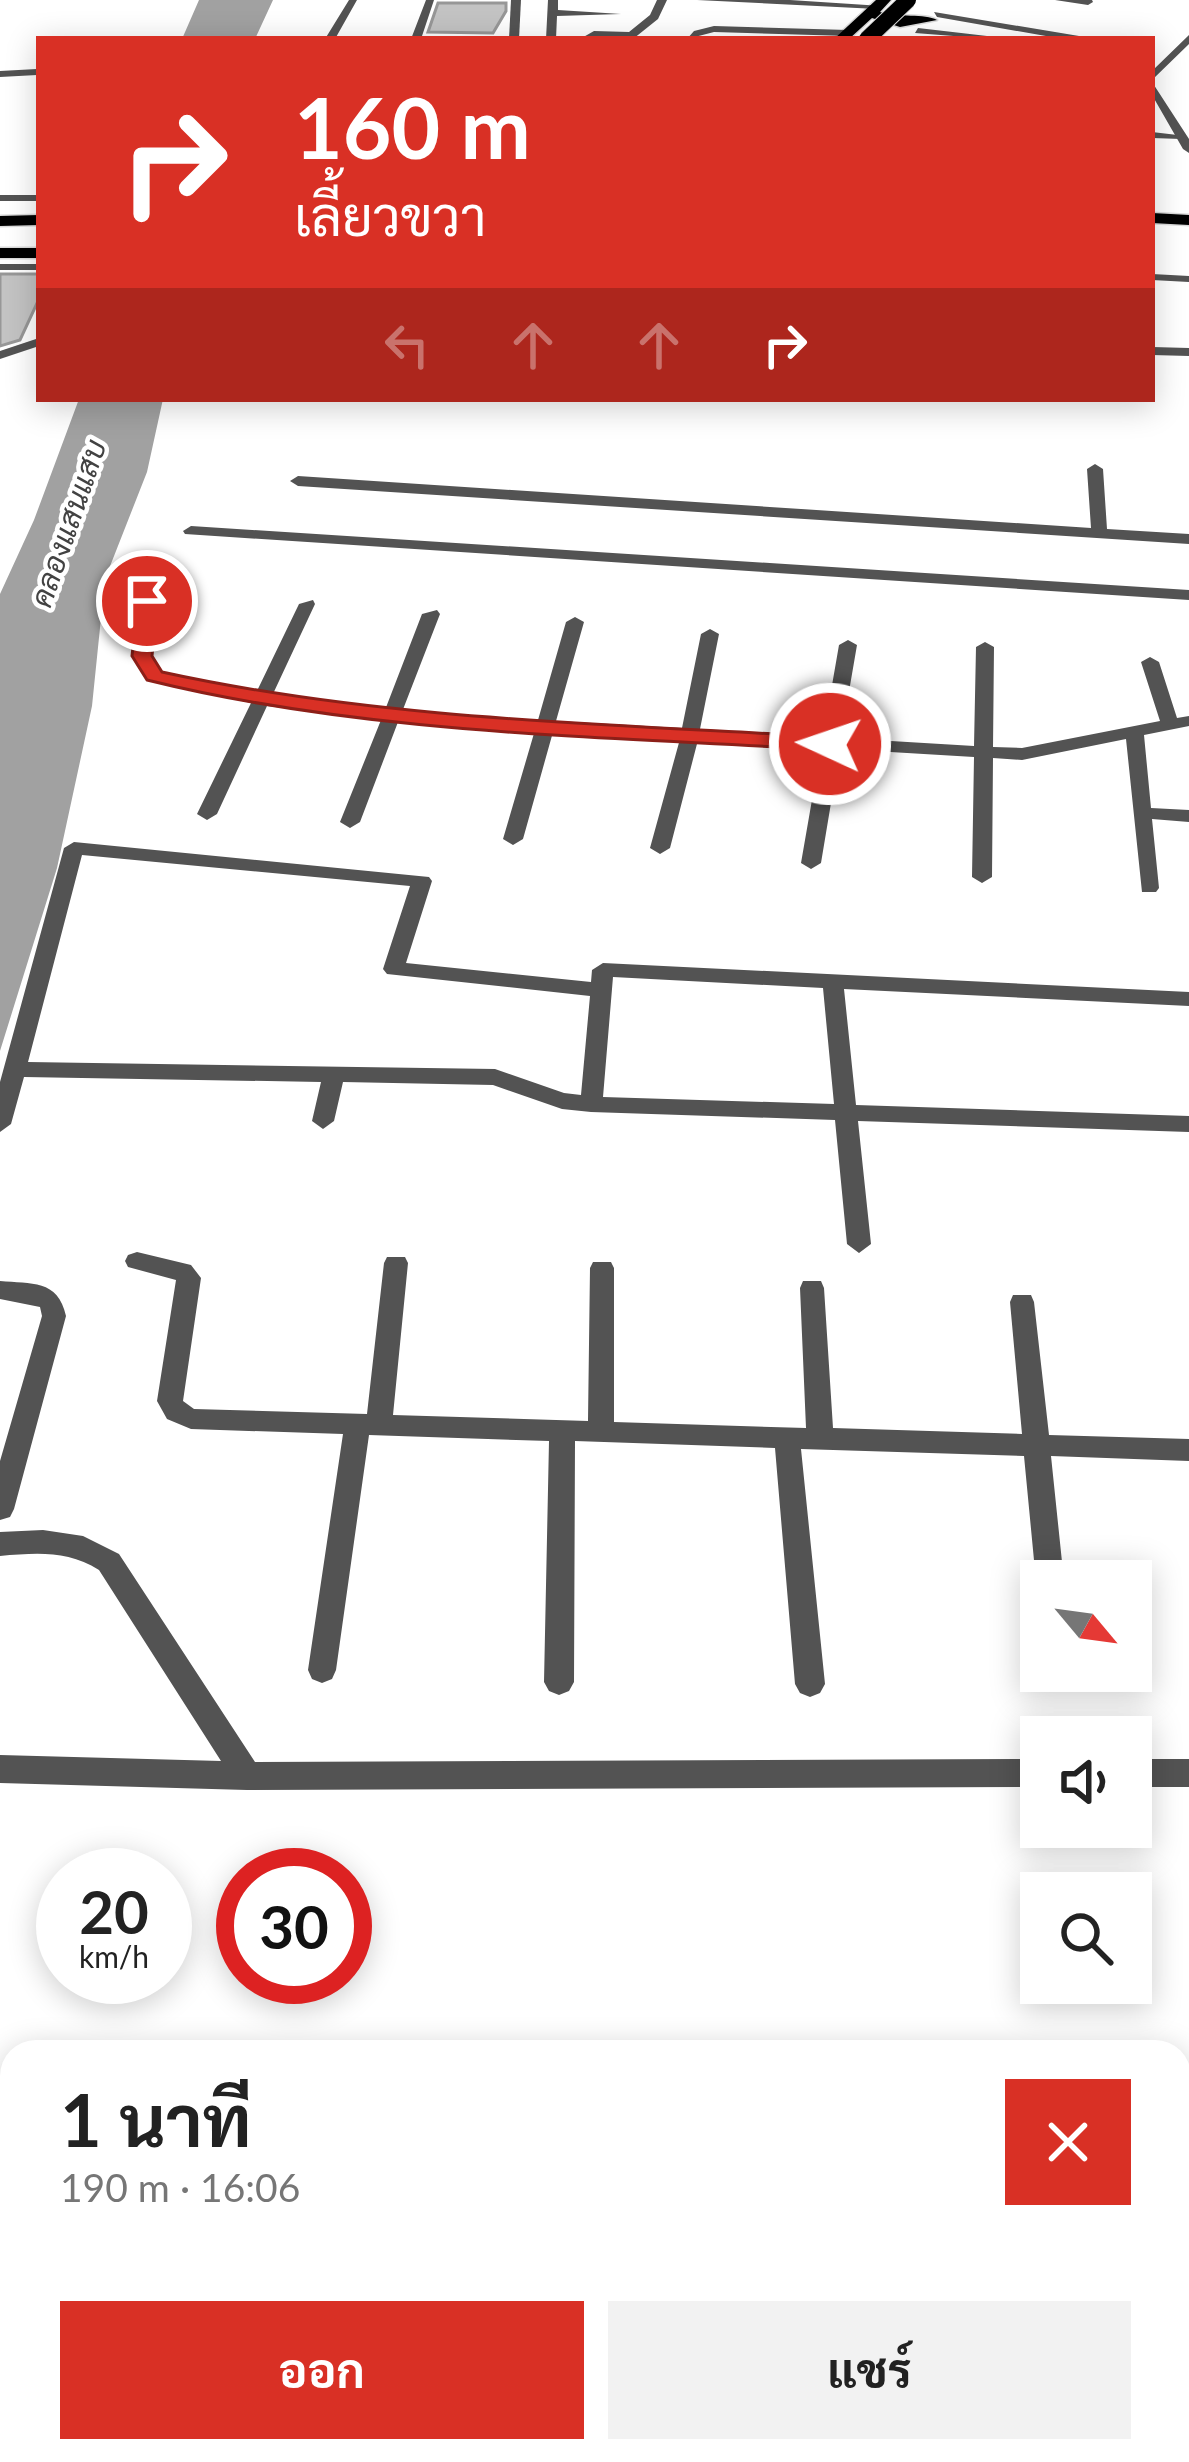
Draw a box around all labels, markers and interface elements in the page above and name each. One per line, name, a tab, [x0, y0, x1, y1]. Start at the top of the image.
text: 160 m	[294, 76, 531, 177]
icon: right	[96, 84, 252, 240]
text: เลี้ยวขวา	[294, 183, 487, 248]
icon: left	[374, 312, 440, 378]
icon: ahead	[500, 312, 566, 378]
icon: ahead	[626, 312, 692, 378]
icon: right	[752, 312, 818, 378]
water label: คลองแสนแสบ	[22, 435, 112, 611]
pin	[96, 550, 198, 652]
icon: arrive	[114, 568, 180, 634]
position arrow	[767, 681, 893, 807]
north arrow	[1020, 1560, 1152, 1692]
map controls	[1020, 1560, 1152, 2004]
button: sound	[1020, 1716, 1152, 1848]
speed limit sign: 30	[216, 1848, 372, 2004]
button: search	[1020, 1872, 1152, 2004]
text: 20	[79, 1875, 149, 1947]
text: km/h	[79, 1938, 149, 1974]
text: 1 นาที	[60, 2076, 252, 2162]
button: close	[1005, 2079, 1131, 2205]
text: 190 m · 16:06	[60, 2164, 300, 2210]
button: ออก	[60, 2301, 584, 2439]
button: แชร์	[608, 2301, 1131, 2439]

